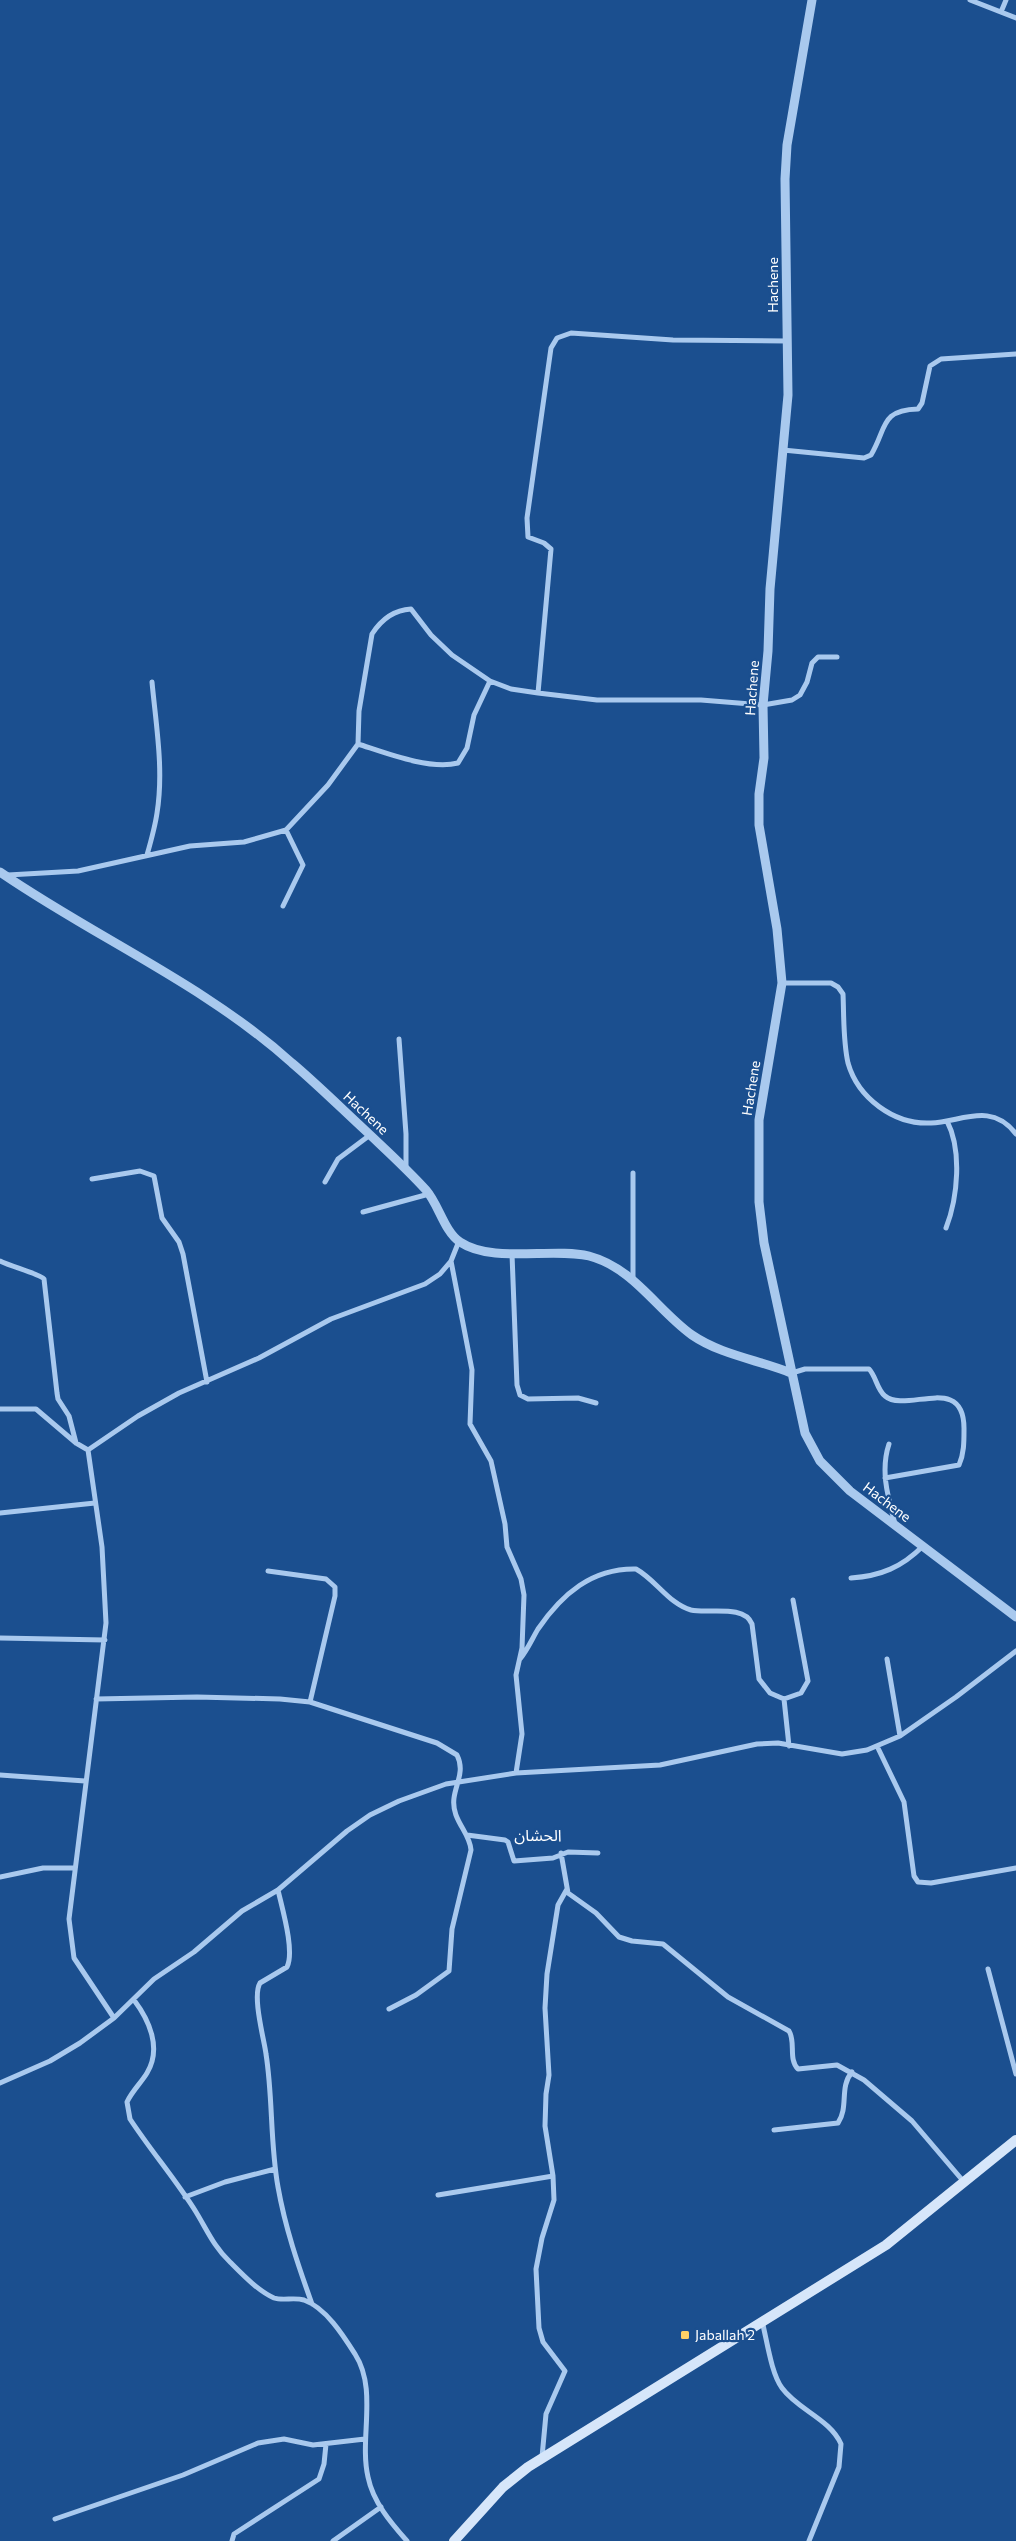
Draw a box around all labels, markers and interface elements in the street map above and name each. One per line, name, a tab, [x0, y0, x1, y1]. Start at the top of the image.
street label: Hachene	[764, 257, 781, 313]
street label: Hachene	[741, 660, 762, 716]
street label: Hachene	[738, 1059, 763, 1117]
street label: Hachene	[340, 1087, 392, 1138]
street label: Hachene	[860, 1478, 915, 1525]
district label: الحشان	[514, 1825, 562, 1845]
place label: Jaballah 2	[695, 2326, 755, 2343]
marker: Jaballah 2	[679, 2329, 691, 2341]

